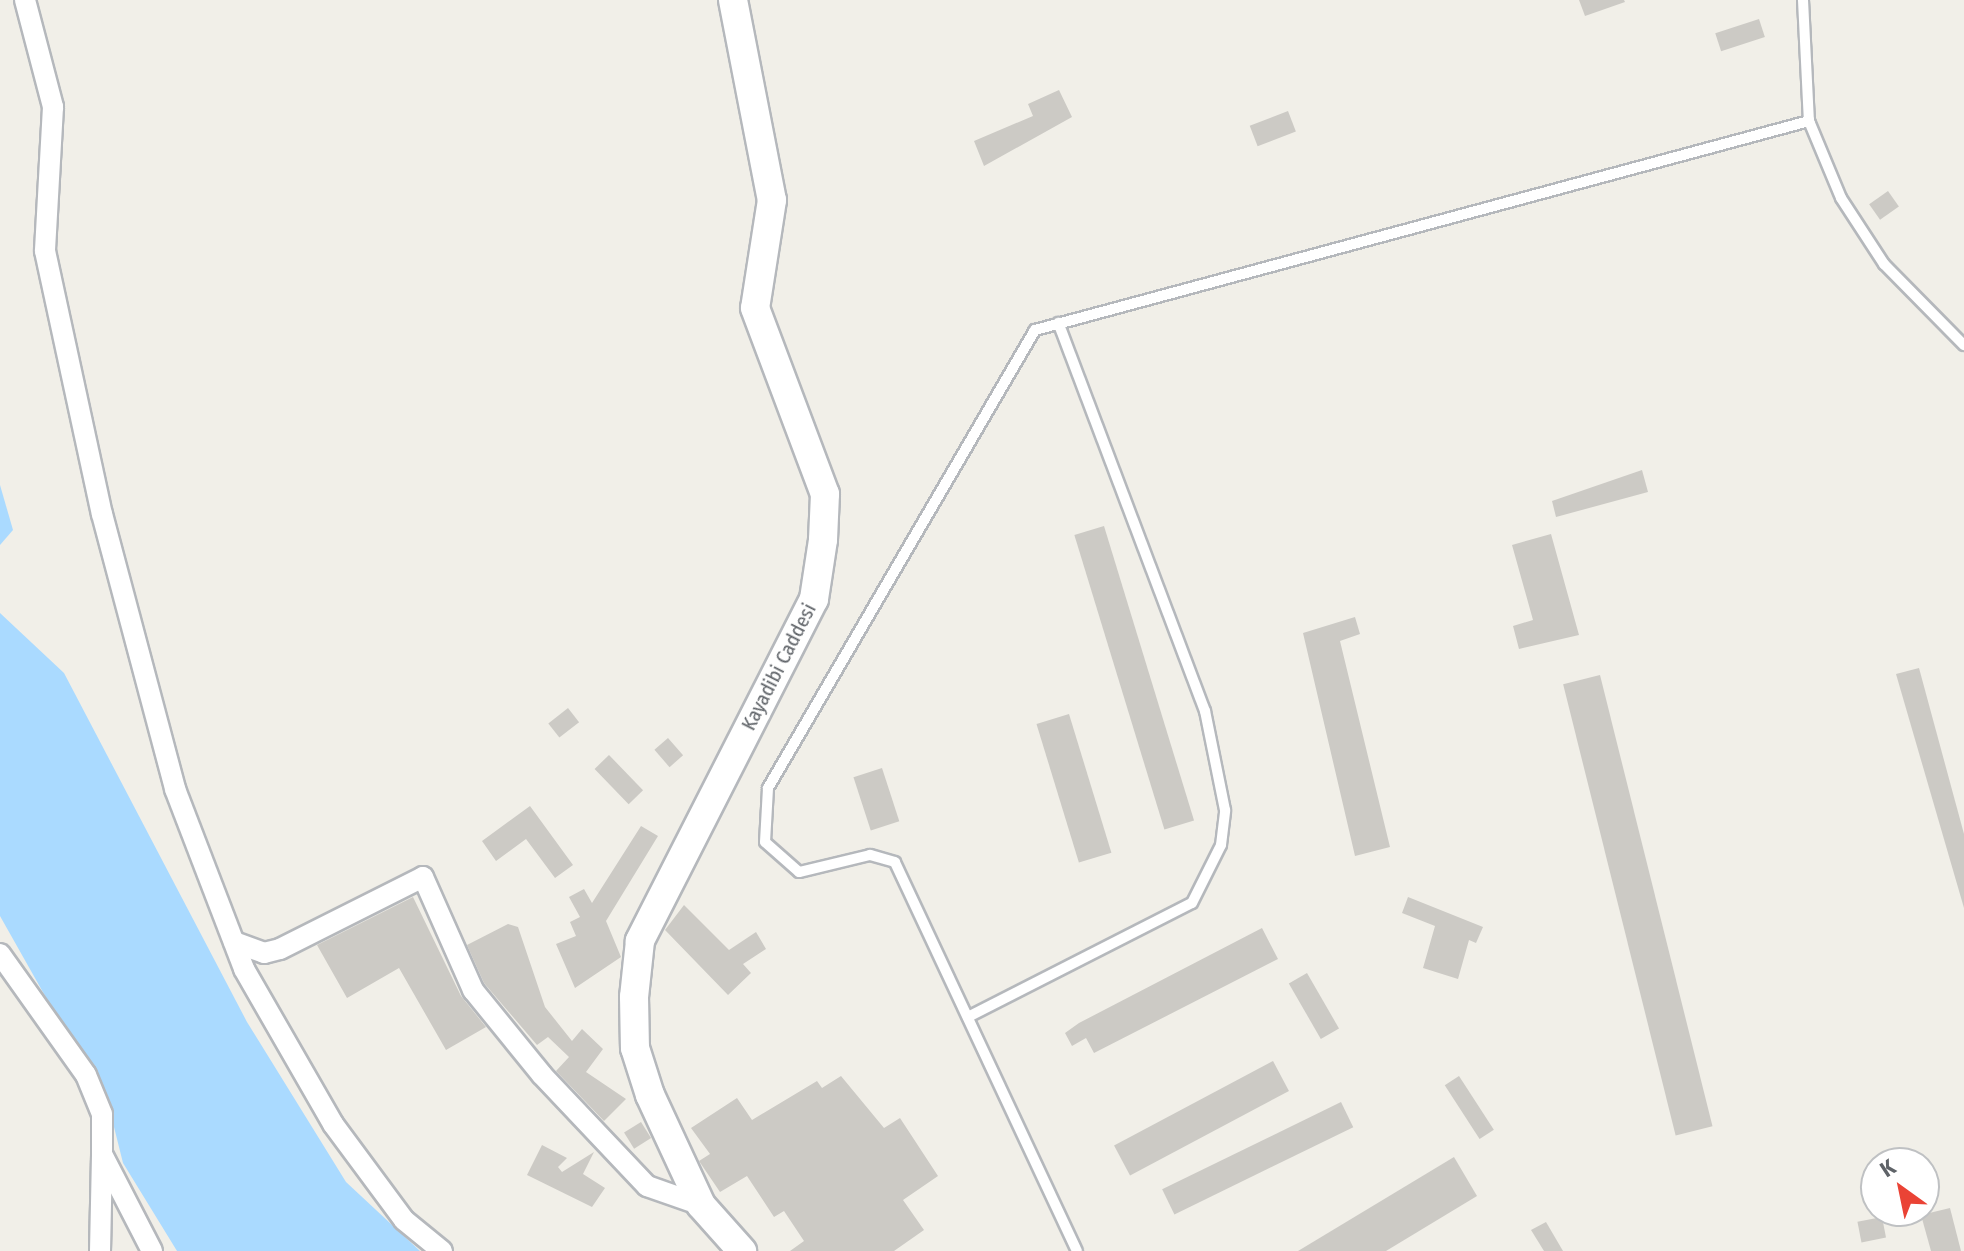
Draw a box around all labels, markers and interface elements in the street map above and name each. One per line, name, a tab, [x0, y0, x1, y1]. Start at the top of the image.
street label: Kayadibi Caddesi	[737, 600, 821, 734]
north arrow	[1860, 1147, 1940, 1227]
text: K	[1875, 1153, 1900, 1183]

